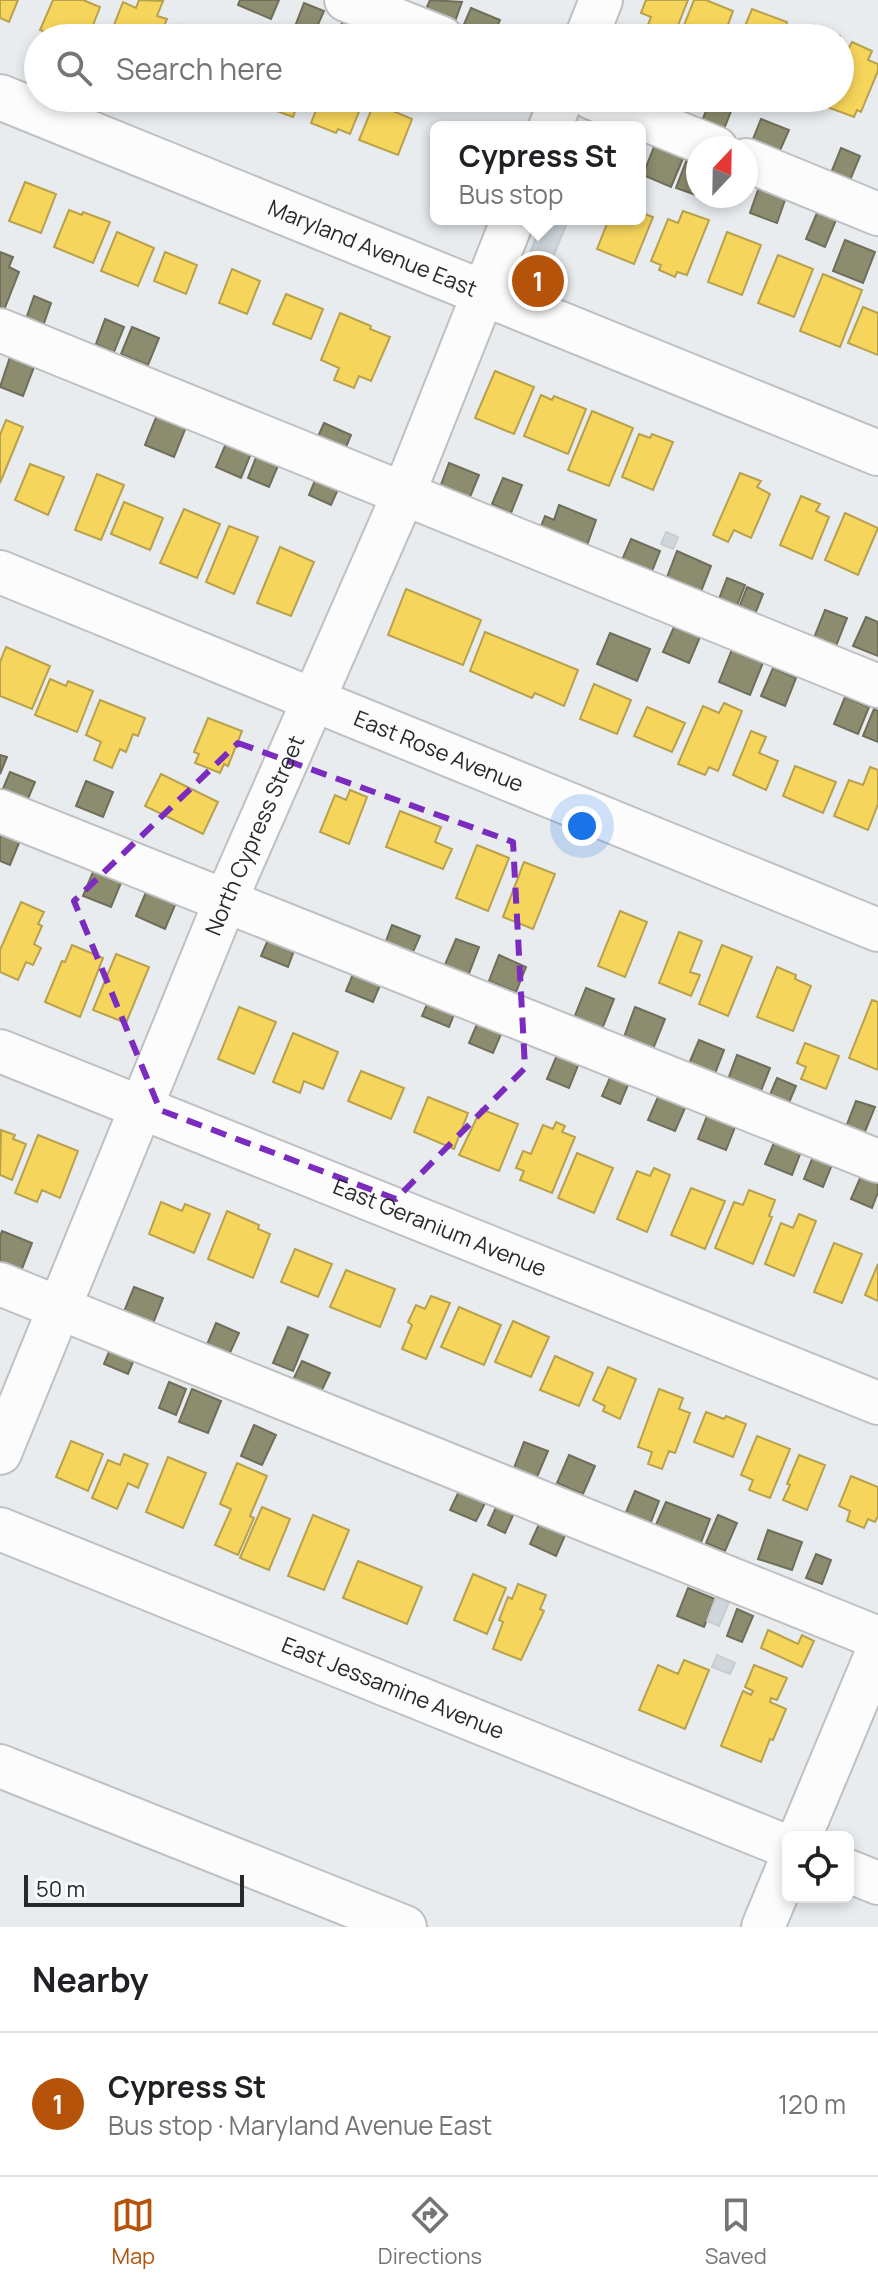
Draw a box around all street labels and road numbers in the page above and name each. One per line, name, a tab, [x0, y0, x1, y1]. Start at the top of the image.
street label: Maryland Avenue East	[264, 192, 482, 304]
street label: East Rose Avenue	[350, 703, 528, 799]
street label: North Cypress Street	[198, 730, 311, 940]
street label: East Geranium Avenue	[329, 1171, 551, 1284]
street label: East Jessamine Avenue	[277, 1629, 509, 1746]

